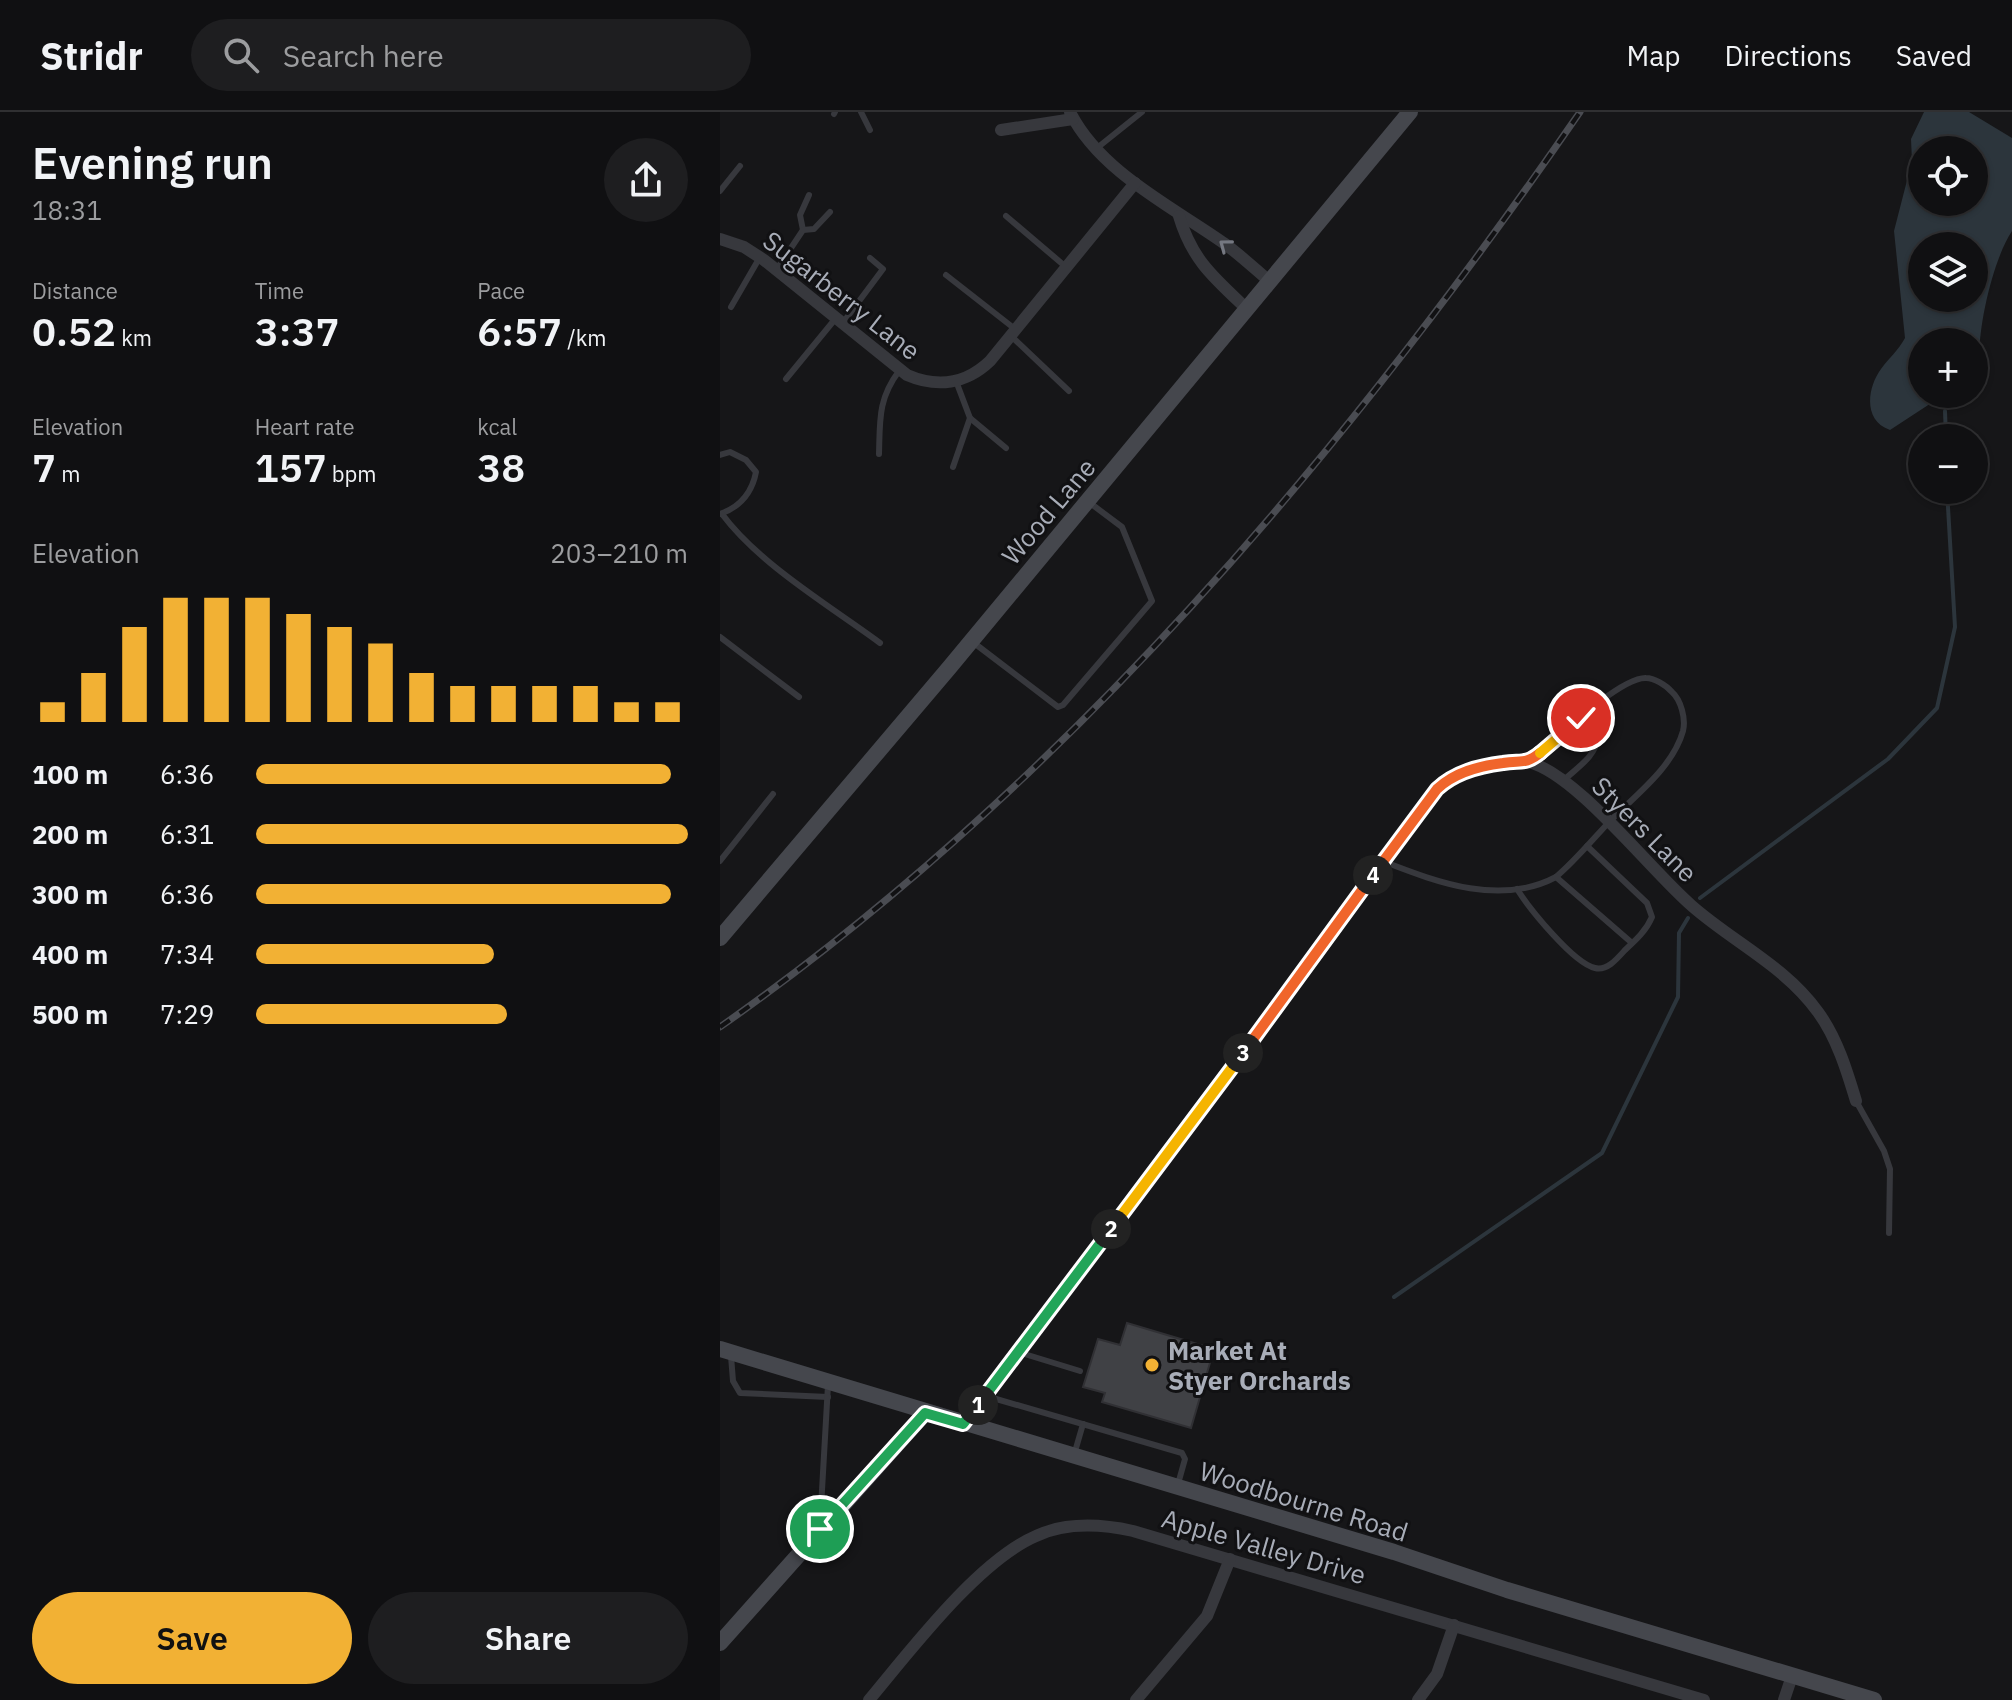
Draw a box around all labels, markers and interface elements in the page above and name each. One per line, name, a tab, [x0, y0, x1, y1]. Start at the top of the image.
search box	[191, 19, 751, 91]
text: Stridr	[40, 31, 143, 80]
icon: search	[219, 33, 263, 77]
text: Search here	[283, 36, 444, 75]
text: Map	[1626, 37, 1680, 74]
text: Directions	[1724, 37, 1852, 74]
text: Saved	[1896, 37, 1972, 74]
text: Evening run	[32, 134, 273, 191]
map controls	[1908, 136, 1988, 504]
button: locate	[1908, 136, 1988, 216]
button: share	[604, 138, 688, 222]
text: 18:31	[32, 193, 102, 227]
street label: Sugarberry Lane	[756, 223, 928, 367]
button: layers	[1908, 232, 1988, 312]
one-way arrow	[1220, 241, 1234, 255]
text: Distance	[32, 276, 118, 305]
text: Time	[255, 276, 304, 305]
text: Pace	[477, 276, 525, 305]
text: 0.52	[32, 305, 116, 357]
text: 3:37	[255, 305, 339, 357]
text: 6:57	[477, 305, 562, 357]
text: km	[116, 323, 152, 352]
text: /km	[562, 323, 607, 352]
button: +	[1908, 328, 1988, 408]
text: Elevation	[32, 412, 123, 441]
text: Heart rate	[255, 412, 355, 441]
text: kcal	[477, 412, 517, 441]
button: −	[1908, 424, 1988, 504]
text: 7	[32, 441, 56, 493]
text: 157	[255, 441, 327, 493]
text: 38	[477, 441, 525, 493]
street label: Wood Lane	[994, 451, 1102, 571]
text: m	[56, 459, 80, 488]
text: bpm	[327, 459, 377, 488]
text: Elevation	[32, 536, 140, 570]
text: 203–210 m	[550, 536, 688, 570]
pin	[1547, 684, 1615, 752]
icon: check	[1559, 696, 1603, 740]
text: 100 m	[32, 757, 108, 791]
text: 6:36	[160, 757, 214, 791]
street label: Styers Lane	[1585, 769, 1705, 889]
text: 200 m	[32, 817, 108, 851]
text: 6:31	[160, 817, 214, 851]
pin: 4	[1353, 855, 1393, 895]
text: 4	[1366, 860, 1380, 889]
text: 300 m	[32, 877, 108, 911]
text: 6:36	[160, 877, 214, 911]
text: 400 m	[32, 937, 108, 971]
text: 7:34	[160, 937, 214, 971]
text: 500 m	[32, 997, 108, 1031]
text: 7:29	[160, 997, 214, 1031]
pin: 3	[1223, 1033, 1263, 1073]
text: 3	[1236, 1038, 1250, 1067]
pin: 2	[1091, 1209, 1131, 1249]
text: 2	[1104, 1214, 1118, 1243]
place label: Market At Styer Orchards	[1168, 1333, 1351, 1397]
marker: Market At Styer Orchards	[1143, 1356, 1161, 1374]
pin: 1	[958, 1385, 998, 1425]
text: 1	[971, 1390, 985, 1419]
street label: Woodbourne Road	[1196, 1453, 1412, 1549]
pin	[786, 1495, 854, 1563]
street label: Apple Valley Drive	[1158, 1501, 1370, 1591]
icon: arrive	[798, 1507, 842, 1551]
button: Save	[32, 1592, 352, 1684]
button: Share	[368, 1592, 688, 1684]

